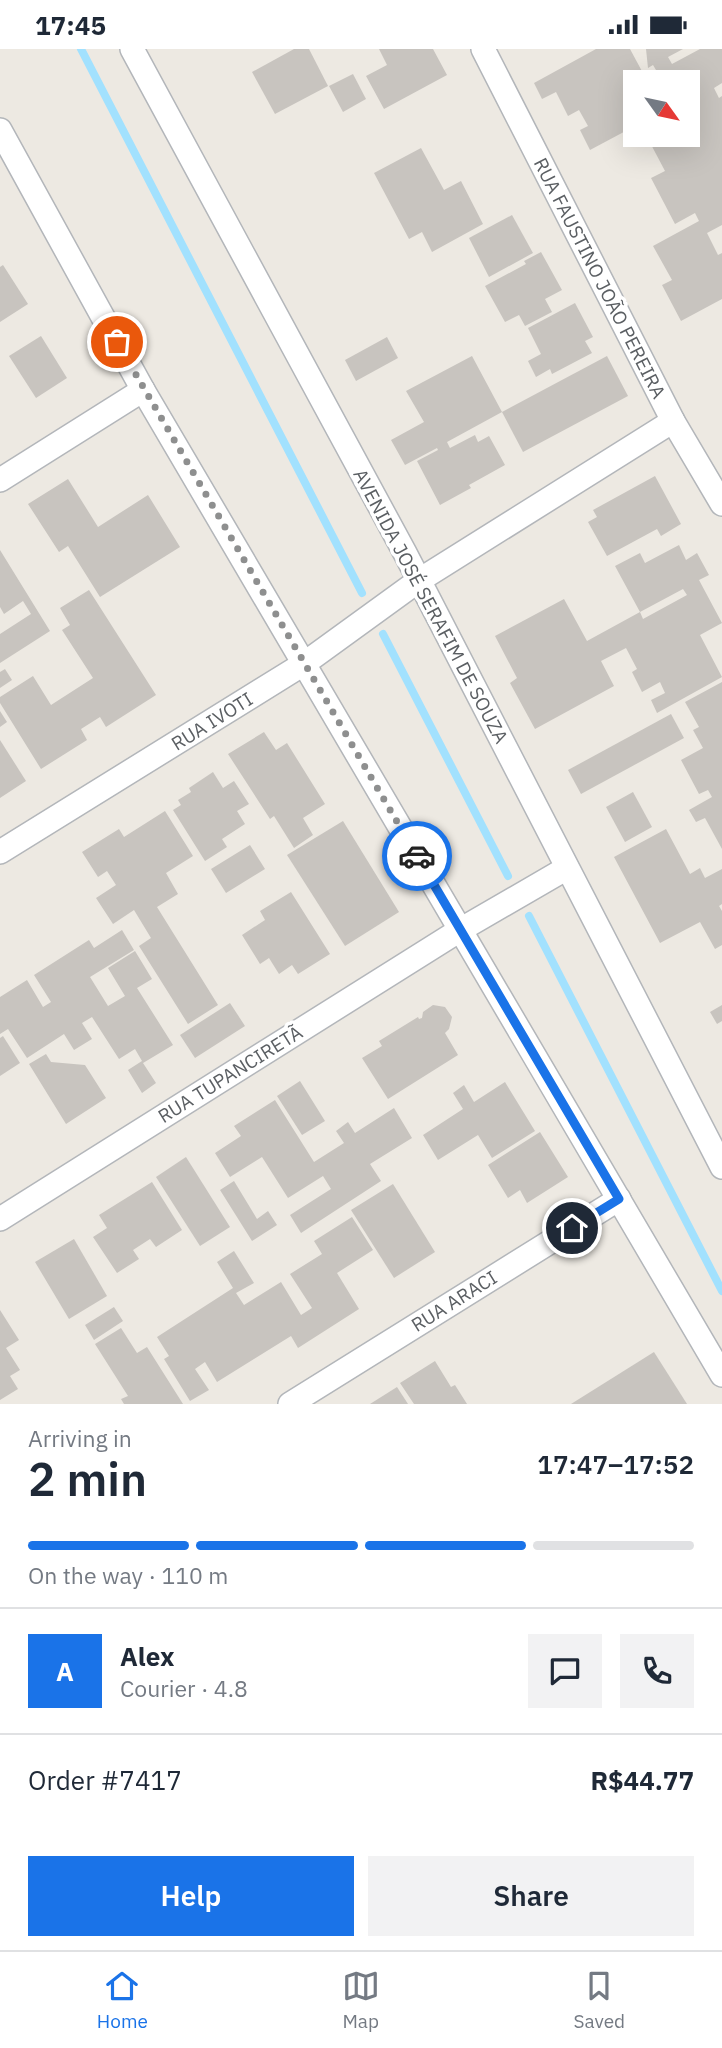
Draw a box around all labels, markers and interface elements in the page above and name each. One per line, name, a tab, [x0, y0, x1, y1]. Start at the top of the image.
text: 17:45	[35, 8, 106, 42]
north arrow	[623, 70, 700, 147]
map controls	[623, 70, 700, 147]
street label: RUA FAUSTINO JOÃO PEREIRA	[529, 154, 671, 402]
pin	[87, 312, 147, 372]
icon: bag	[98, 323, 136, 361]
street label: AVENIDA JOSÉ SERAFIM DE SOUZA	[348, 465, 514, 747]
street label: RUA IVOTI	[167, 687, 257, 755]
courier	[382, 821, 452, 891]
icon: car	[398, 837, 436, 875]
street label: RUA TUPANCIRETÃ	[153, 1020, 307, 1128]
pin	[542, 1198, 602, 1258]
icon: home	[553, 1209, 591, 1247]
street label: RUA ARACI	[407, 1265, 501, 1337]
text: Arriving in	[28, 1423, 132, 1453]
text: 17:47–17:52	[537, 1447, 694, 1481]
text: 2 min	[28, 1449, 147, 1509]
text: On the way · 110 m	[28, 1560, 228, 1590]
button: chat	[528, 1634, 602, 1708]
button: phone	[620, 1634, 694, 1708]
text: Alex	[120, 1639, 174, 1673]
text: A	[56, 1654, 74, 1688]
text: Courier · 4.8	[120, 1673, 248, 1703]
text: Order #7417	[28, 1763, 182, 1797]
text: R$44.77	[590, 1763, 694, 1797]
button: Help	[28, 1856, 354, 1936]
button: Share	[368, 1856, 694, 1936]
tab: Home	[97, 1967, 148, 2033]
tab: Map	[342, 1967, 380, 2033]
tab: Saved	[573, 1967, 625, 2033]

